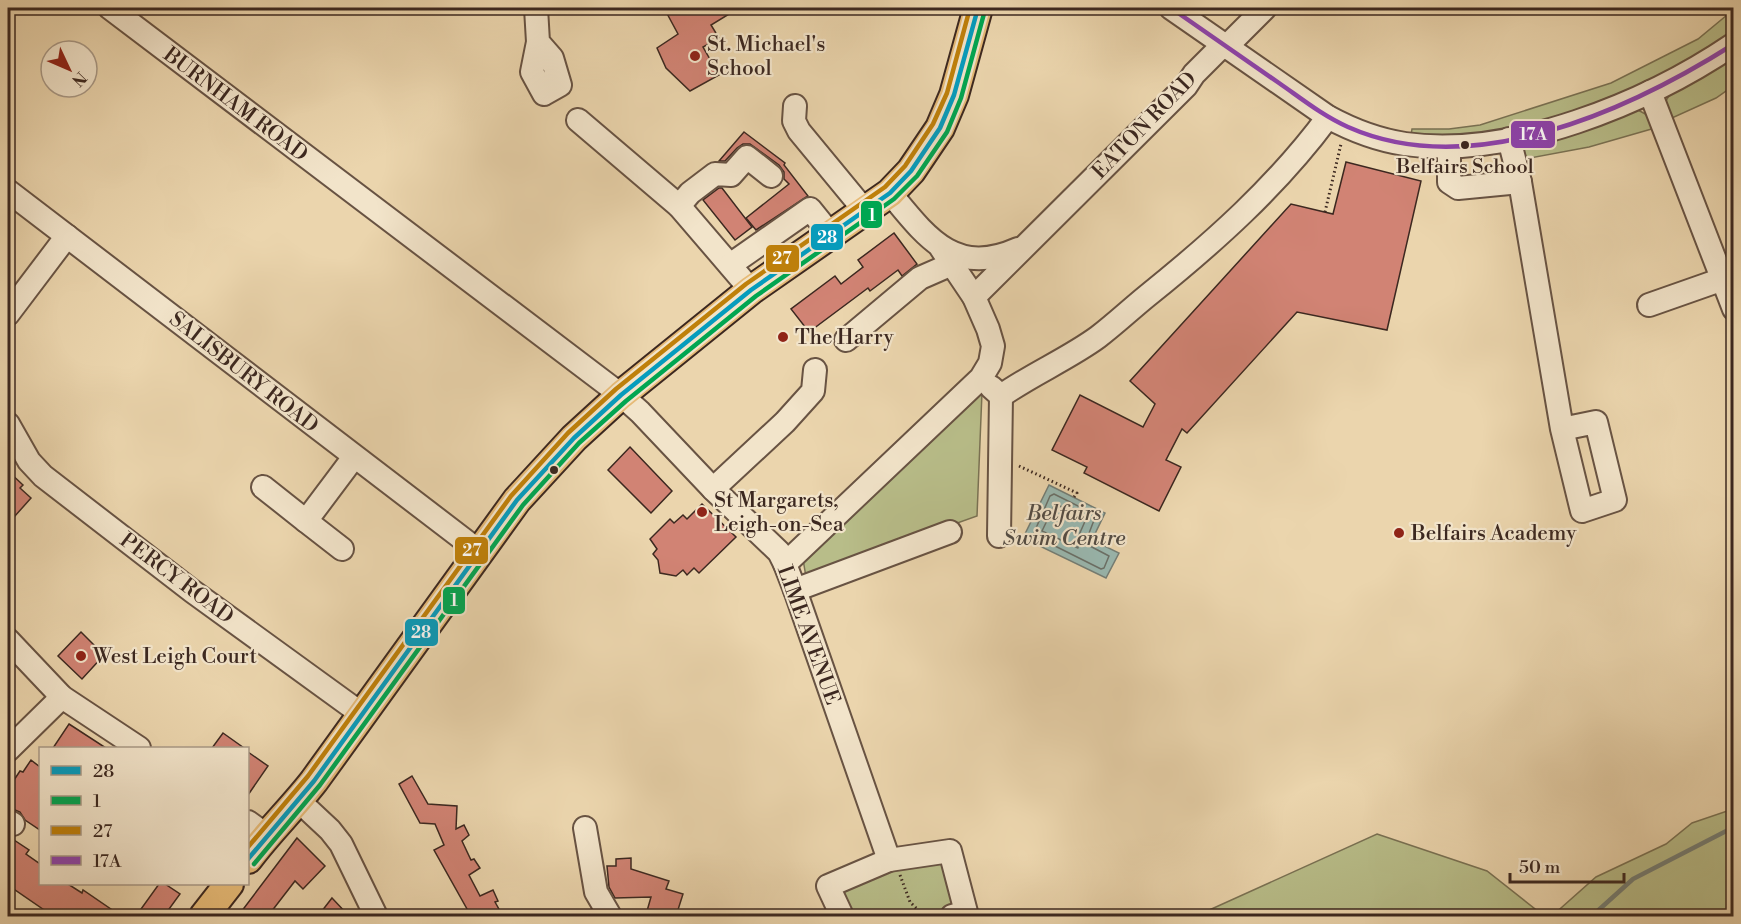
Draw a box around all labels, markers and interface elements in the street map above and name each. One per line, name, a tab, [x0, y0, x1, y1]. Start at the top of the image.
place label: St. Michael's School	[707, 32, 825, 82]
north arrow	[39, 39, 99, 99]
street label: BURNHAM ROAD	[157, 41, 313, 168]
marker: St. Michael's School	[688, 49, 702, 63]
street label: EATON ROAD	[1087, 66, 1203, 185]
text: N	[67, 67, 91, 90]
line badge: 17A	[1510, 120, 1556, 149]
text: 17A	[1519, 125, 1547, 145]
marker: Belfairs School	[1459, 139, 1471, 151]
place label: Belfairs School	[1395, 155, 1534, 180]
line badge: 1	[860, 200, 883, 229]
text: 1	[868, 206, 876, 226]
line badge: 28	[810, 223, 844, 251]
text: 28	[817, 228, 837, 248]
line badge: 27	[765, 244, 800, 273]
text: 27	[772, 249, 792, 269]
street label: SALISBURY ROAD	[164, 306, 323, 439]
place label: The Harry	[795, 325, 895, 351]
marker: The Harry	[776, 330, 790, 344]
unlabelled marker	[548, 464, 560, 476]
place label: St Margarets, Leigh-on-Sea	[714, 488, 844, 538]
water label: Belfairs Swim Centre	[1003, 500, 1125, 552]
marker: St Margarets, Leigh-on-Sea	[695, 505, 709, 519]
place label: Belfairs Academy	[1410, 521, 1577, 547]
marker: Belfairs Academy	[1392, 526, 1406, 540]
street label: PERCY ROAD	[114, 528, 238, 630]
line badge: 27	[454, 536, 489, 565]
text: 27	[462, 541, 482, 561]
street label: LIME AVENUE	[771, 562, 845, 709]
line badge: 1	[442, 586, 466, 615]
text: 1	[450, 591, 458, 611]
line badge: 28	[404, 618, 439, 647]
text: 28	[411, 623, 431, 643]
place label: West Leigh Court	[92, 644, 257, 670]
marker: West Leigh Court	[74, 649, 88, 663]
legend	[39, 747, 249, 885]
text: 28	[93, 760, 114, 783]
text: 1	[93, 790, 101, 813]
text: 27	[93, 820, 112, 843]
scale bar	[1510, 846, 1624, 884]
text: 17A	[93, 850, 122, 873]
text: 50 m	[1519, 856, 1561, 879]

